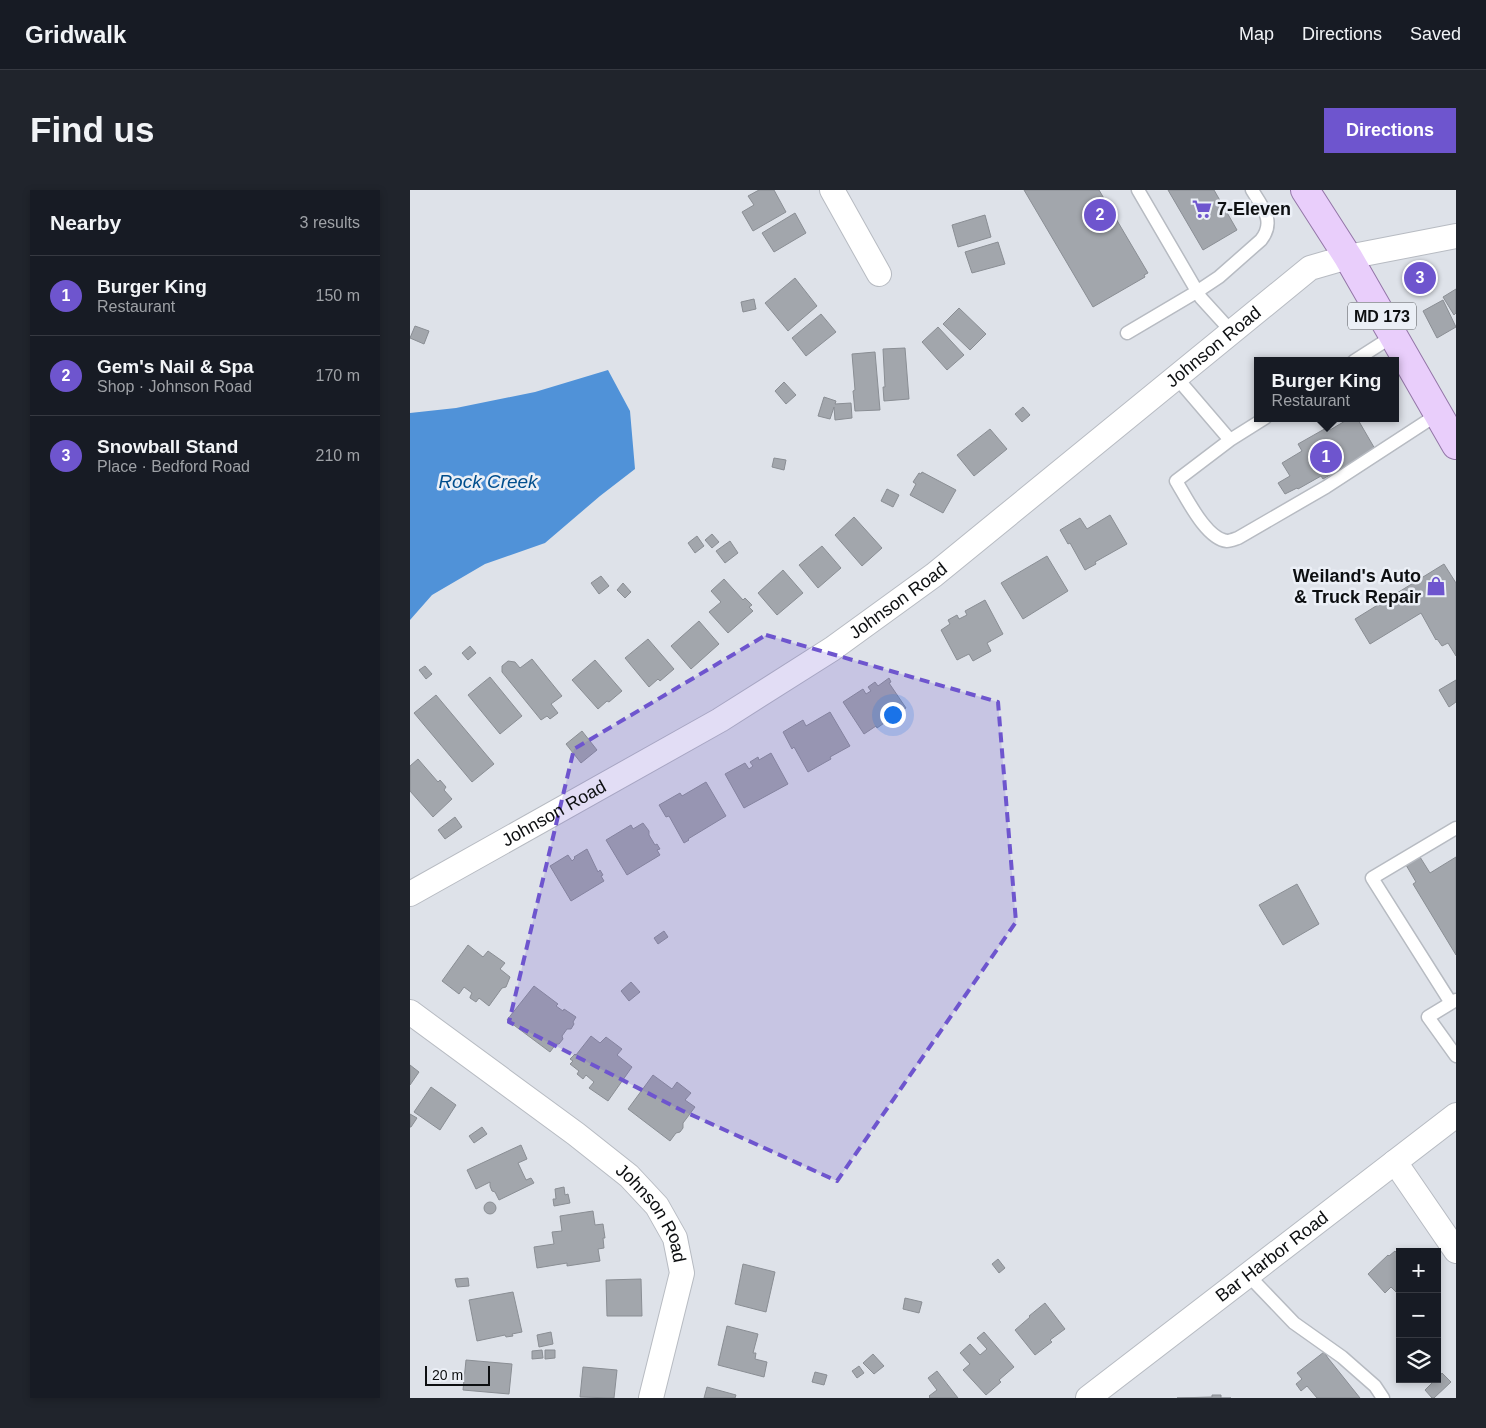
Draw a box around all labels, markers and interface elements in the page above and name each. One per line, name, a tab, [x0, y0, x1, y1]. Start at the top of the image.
text: Gridwalk	[25, 21, 126, 48]
text: Map	[1239, 24, 1274, 44]
text: Directions	[1302, 24, 1382, 44]
text: Saved	[1410, 24, 1461, 44]
button: Directions	[1324, 108, 1456, 153]
text: Find us	[30, 110, 154, 149]
pin: 2	[1084, 196, 1116, 234]
supermarket icon: 7-Eleven	[1191, 198, 1213, 220]
place label: 7-Eleven	[1217, 199, 1291, 219]
text: Nearby	[50, 211, 121, 234]
text: 3 results	[300, 214, 360, 231]
pin: 3	[1404, 259, 1436, 297]
text: Burger King	[97, 276, 207, 297]
text: 1	[62, 287, 70, 304]
text: 150 m	[316, 287, 360, 304]
text: Restaurant	[97, 298, 175, 315]
street label: Johnson Road	[1162, 302, 1265, 391]
road number: MD 173	[1348, 302, 1416, 330]
text: Gem's Nail & Spa	[97, 356, 254, 377]
popup	[1254, 357, 1399, 422]
text: 2	[62, 367, 70, 384]
text: 170 m	[316, 367, 360, 384]
text: Burger King	[1272, 370, 1381, 391]
text: Shop · Johnson Road	[97, 378, 252, 395]
text: Restaurant	[1272, 392, 1350, 409]
text: Snowball Stand	[97, 436, 238, 457]
pin: 1	[1310, 438, 1342, 476]
text: 3	[62, 447, 70, 464]
text: 210 m	[316, 447, 360, 464]
text: Place · Bedford Road	[97, 458, 250, 475]
water label: Rock Creek	[438, 471, 539, 492]
street label: Johnson Road	[845, 558, 951, 643]
place label: Weiland's Auto & Truck Repair	[1293, 566, 1421, 607]
shop icon: Weiland's Auto & Truck Repair	[1425, 575, 1447, 597]
your location	[880, 702, 906, 728]
street label: Johnson Road	[498, 776, 609, 850]
street label: Johnson Road	[612, 1160, 690, 1264]
street label: Bar Harbor Road	[1212, 1207, 1332, 1306]
map controls	[1396, 1248, 1441, 1383]
button: +	[1396, 1248, 1441, 1293]
button: −	[1396, 1293, 1441, 1338]
button: layers	[1396, 1338, 1441, 1383]
scale bar	[425, 1363, 490, 1386]
text: 20 m	[432, 1367, 463, 1383]

